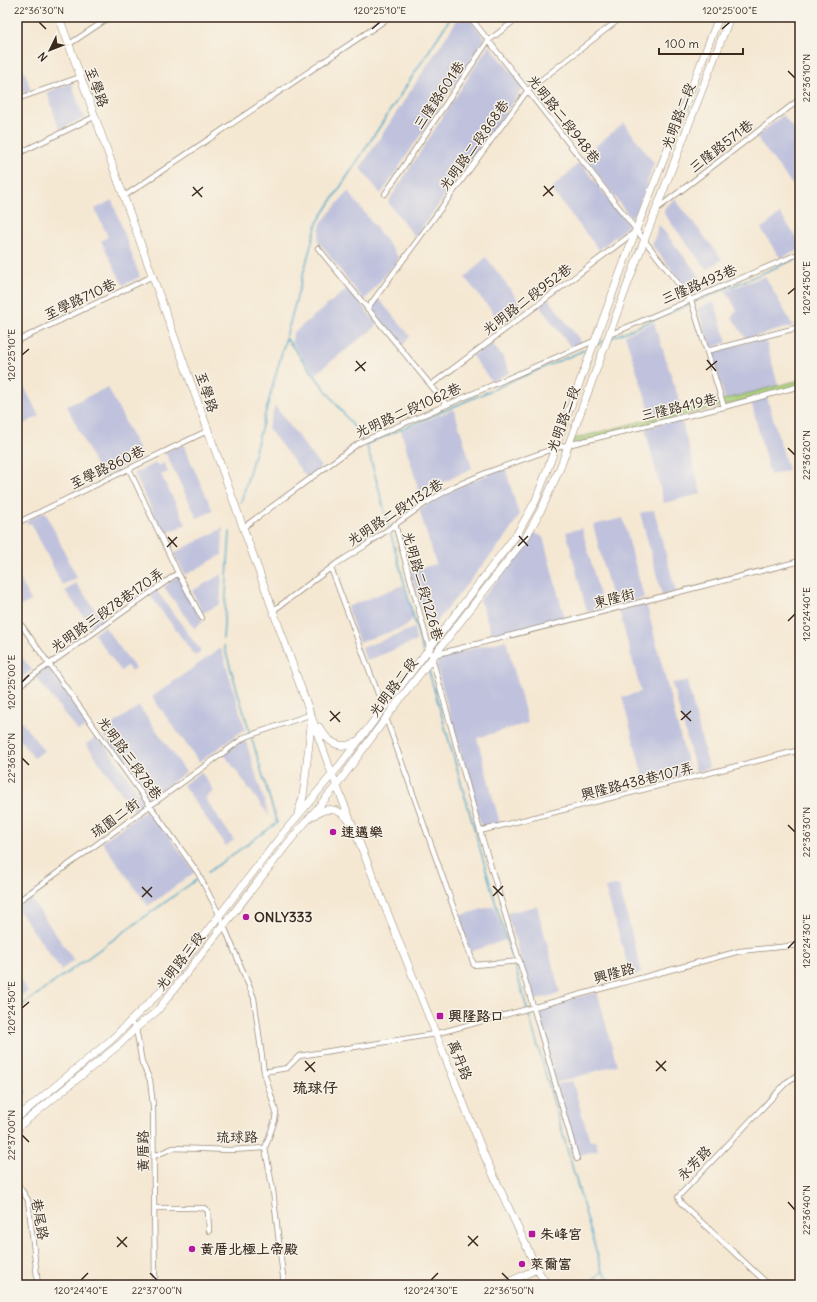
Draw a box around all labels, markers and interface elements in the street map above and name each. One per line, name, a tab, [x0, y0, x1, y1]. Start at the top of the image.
text: 22°36'30"N	[14, 4, 64, 17]
text: 120°25'10"E	[354, 4, 406, 17]
text: 120°25'00"E	[703, 4, 758, 17]
north arrow	[30, 30, 70, 70]
scale bar	[659, 30, 743, 56]
text: 100 m	[665, 36, 699, 51]
text: N	[35, 49, 50, 64]
text: 22°36'10"N	[800, 54, 813, 102]
street label: 三隆路601巷	[409, 56, 469, 133]
street label: 至學路	[81, 64, 113, 110]
street label: 光明路二段948巷	[524, 71, 605, 168]
street label: 光明路二段	[657, 80, 699, 152]
street label: 光明路二段868巷	[435, 95, 514, 194]
street label: 三隆路571巷	[685, 115, 757, 177]
street label: 光明路二段952巷	[479, 259, 576, 339]
street label: 三隆路493巷	[659, 260, 740, 308]
text: 120°24'50"E	[800, 261, 813, 315]
street label: 至學路710巷	[41, 274, 120, 324]
text: 120°25'10"E	[5, 329, 18, 381]
street label: 至學路	[192, 369, 222, 415]
street label: 光明路二段1062巷	[352, 378, 465, 442]
street label: 光明路二段	[543, 383, 583, 455]
street label: 三隆路419巷	[639, 389, 720, 424]
text: 22°36'20"N	[800, 430, 813, 480]
street label: 至學路860巷	[66, 441, 148, 493]
street label: 光明路二段1132巷	[344, 474, 447, 550]
street label: 光明路二段1226巷	[399, 529, 447, 644]
street label: 光明路三段78巷170弄	[47, 564, 167, 656]
street label: 東隆街	[591, 584, 637, 612]
text: 120°24'40"E	[800, 587, 813, 641]
text: 120°25'00"E	[5, 654, 18, 709]
street label: 光明路二段	[365, 654, 421, 720]
street label: 光明路三段78巷	[94, 713, 167, 804]
text: 22°36'50"N	[5, 733, 18, 783]
street label: 興隆路438巷107弄	[579, 758, 695, 804]
street label: 琉園二街	[87, 794, 143, 842]
text: 22°36'30"N	[800, 807, 813, 857]
place label: 速邁樂	[341, 823, 383, 841]
marker: 速邁樂	[328, 827, 338, 837]
place label: ONLY333	[254, 908, 313, 926]
marker: ONLY333	[241, 912, 251, 922]
text: 120°24'30"E	[800, 914, 813, 968]
street label: 光明路三段	[151, 928, 209, 994]
street label: 興隆路	[591, 959, 637, 987]
text: 120°24'50"E	[5, 981, 18, 1035]
place label: 興隆路口	[448, 1007, 504, 1025]
marker: 興隆路口	[435, 1011, 445, 1021]
street label: 萬丹路	[444, 1037, 476, 1083]
district label: 琉球仔	[292, 1078, 338, 1097]
text: 22°37'00"N	[5, 1110, 18, 1160]
street label: 琉球路	[216, 1128, 258, 1146]
street label: 黃厝路	[134, 1130, 152, 1172]
street label: 永芳路	[673, 1142, 715, 1184]
text: 22°36'40"N	[800, 1185, 813, 1235]
street label: 巷尾路	[27, 1197, 53, 1241]
place label: 朱峰宮	[540, 1225, 582, 1243]
marker: 朱峰宮	[527, 1229, 537, 1239]
place label: 黃厝北極上帝殿	[200, 1240, 298, 1258]
marker: 黃厝北極上帝殿	[187, 1244, 197, 1254]
place label: 萊爾富	[530, 1255, 572, 1273]
marker: 萊爾富	[517, 1259, 527, 1269]
text: 120°24'40"E	[54, 1284, 108, 1297]
text: 22°37'00"N	[132, 1284, 182, 1297]
text: 120°24'30"E	[404, 1284, 458, 1297]
text: 22°36'50"N	[484, 1284, 534, 1297]

